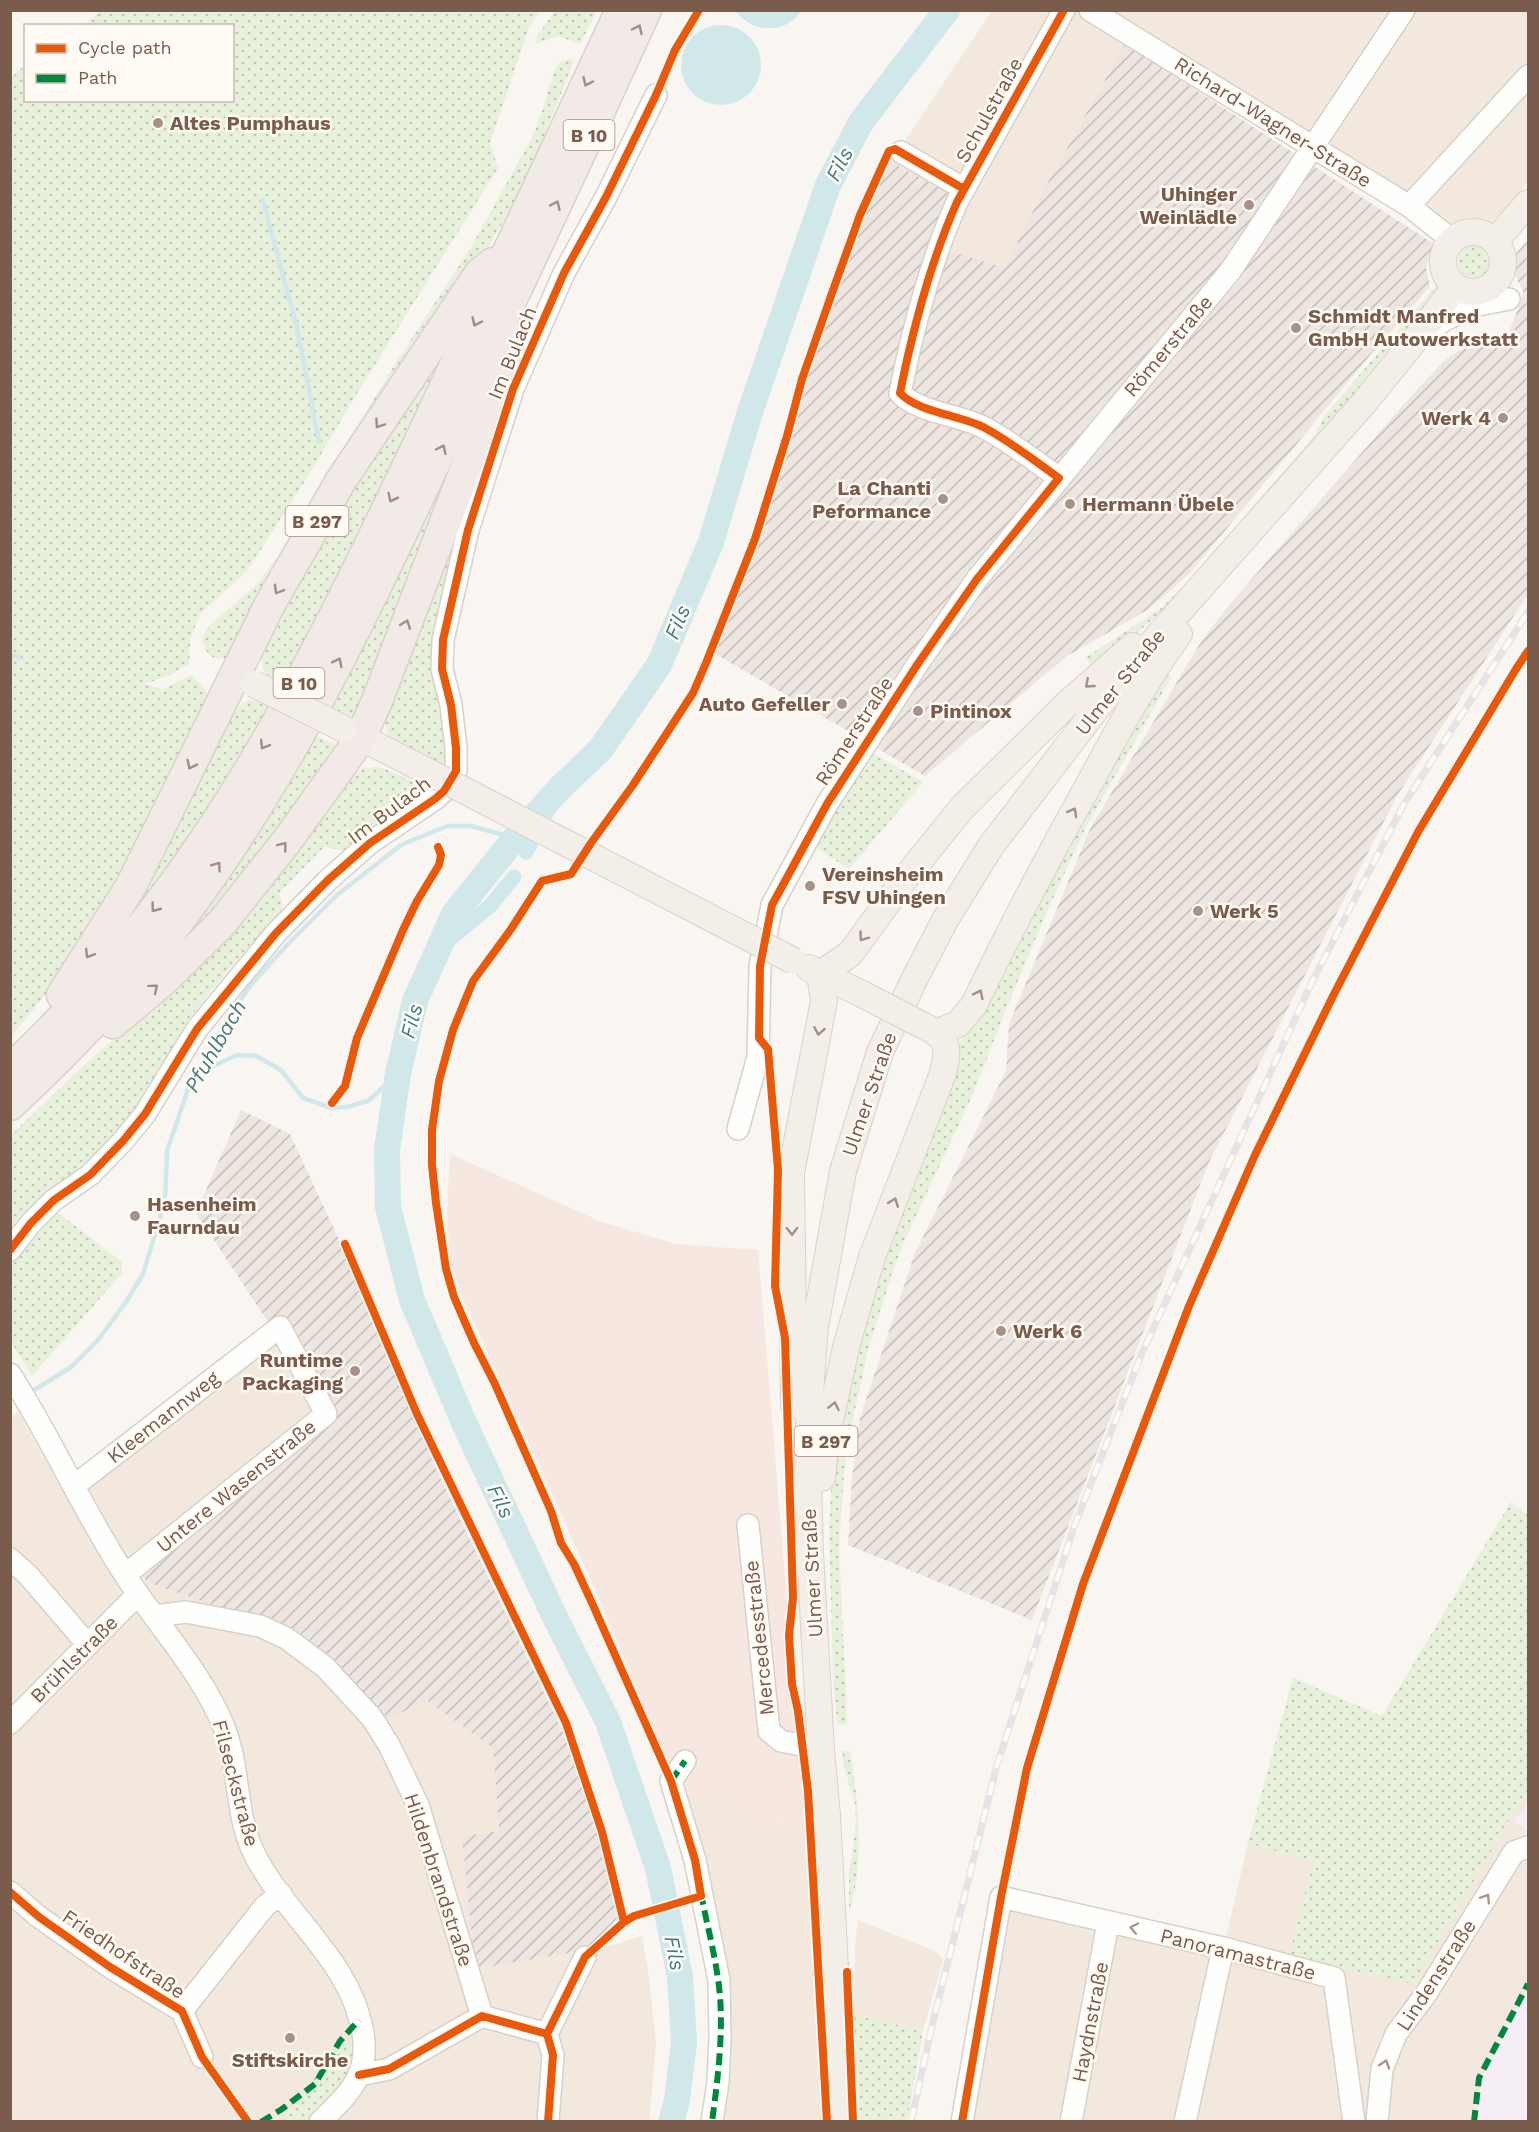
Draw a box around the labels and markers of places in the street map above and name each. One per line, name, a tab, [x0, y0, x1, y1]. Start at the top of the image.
place label: Altes Pumphaus	[170, 111, 331, 135]
marker: Altes Pumphaus	[151, 116, 165, 130]
place label: Uhinger Weinlädle	[1139, 182, 1237, 229]
marker: Uhinger Weinlädle	[1242, 198, 1256, 212]
place label: Schmidt Manfred GmbH Autowerkstatt	[1308, 304, 1518, 351]
marker: Schmidt Manfred GmbH Autowerkstatt	[1289, 321, 1303, 335]
place label: Werk 4	[1421, 406, 1491, 430]
marker: Werk 4	[1496, 411, 1510, 425]
place label: La Chanti Peformance	[812, 476, 931, 523]
marker: La Chanti Peformance	[936, 492, 950, 506]
place label: Hermann Übele	[1082, 492, 1234, 516]
marker: Hermann Übele	[1063, 497, 1077, 511]
place label: Auto Gefeller	[699, 692, 830, 716]
marker: Auto Gefeller	[835, 697, 849, 711]
place label: Pintinox	[930, 699, 1012, 723]
marker: Pintinox	[911, 704, 925, 718]
place label: Vereinsheim FSV Uhingen	[822, 862, 946, 909]
marker: Vereinsheim FSV Uhingen	[803, 879, 817, 893]
place label: Werk 5	[1210, 899, 1279, 923]
marker: Werk 5	[1191, 904, 1205, 918]
place label: Hasenheim Faurndau	[147, 1192, 257, 1239]
marker: Hasenheim Faurndau	[128, 1209, 142, 1223]
place label: Werk 6	[1013, 1319, 1082, 1343]
marker: Werk 6	[994, 1324, 1008, 1338]
place label: Runtime Packaging	[242, 1348, 344, 1395]
marker: Runtime Packaging	[348, 1364, 362, 1378]
marker: Stiftskirche	[283, 2031, 297, 2045]
place label: Stiftskirche	[232, 2048, 348, 2072]

